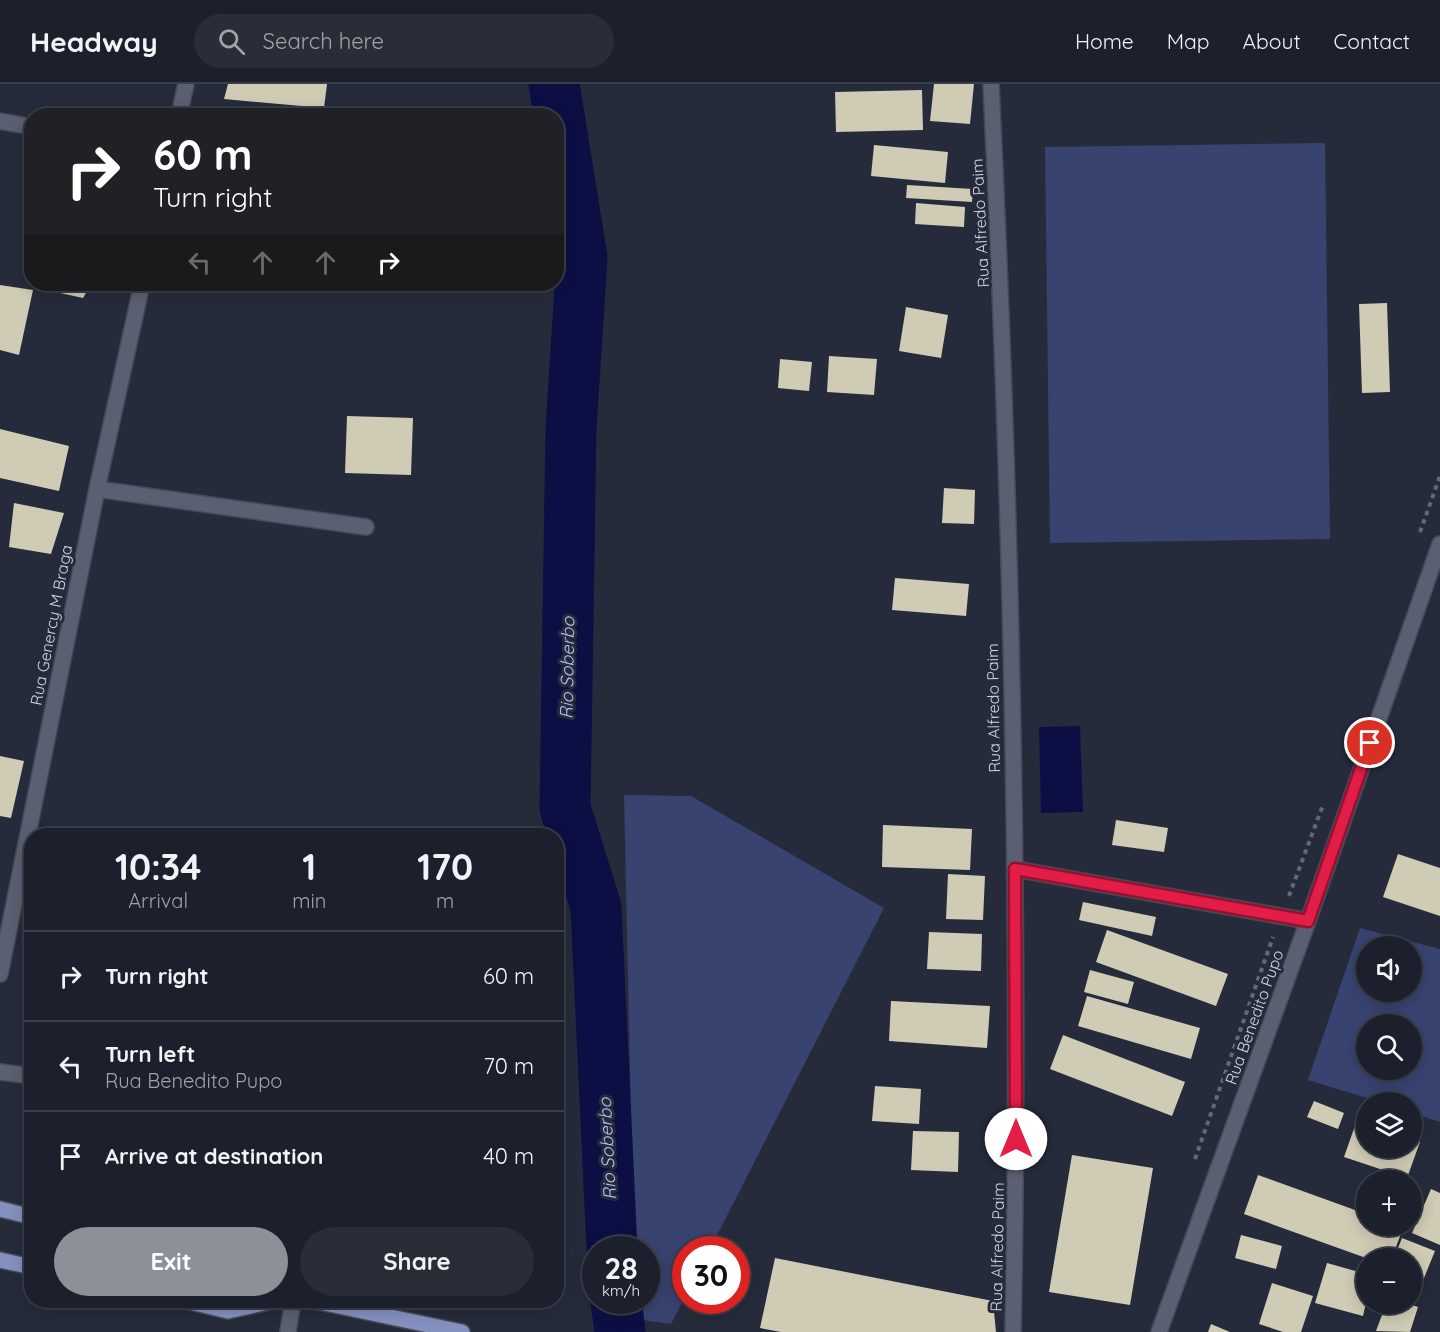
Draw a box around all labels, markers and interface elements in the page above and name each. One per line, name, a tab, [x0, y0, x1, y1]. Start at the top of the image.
search box	[194, 14, 614, 68]
text: Headway	[30, 24, 158, 59]
icon: search	[215, 25, 248, 58]
text: Search here	[263, 27, 384, 55]
text: Home	[1075, 28, 1134, 54]
text: Map	[1167, 28, 1210, 54]
text: About	[1243, 28, 1301, 54]
text: Contact	[1334, 28, 1410, 54]
text: 60 m	[153, 128, 253, 181]
icon: right	[54, 132, 132, 210]
street label: Rua Alfredo Paim	[967, 158, 993, 288]
text: Turn right	[153, 180, 272, 214]
icon: left	[183, 246, 216, 279]
icon: ahead	[246, 246, 279, 279]
icon: ahead	[309, 246, 342, 279]
icon: right	[372, 246, 405, 279]
street label: Rua Genercy M Braga	[26, 543, 76, 707]
water label: Rio Soberbo	[555, 615, 579, 719]
street label: Rua Alfredo Paim	[982, 643, 1004, 773]
pin	[1344, 717, 1395, 768]
icon: arrive	[1353, 726, 1386, 759]
text: 10:34	[115, 844, 201, 889]
text: 1	[302, 844, 316, 889]
text: 170	[417, 844, 473, 889]
text: Arrival	[128, 888, 188, 913]
text: min	[292, 888, 326, 913]
text: m	[436, 888, 454, 913]
map controls	[1356, 936, 1422, 1314]
button: sound	[1356, 936, 1422, 1002]
street label: Rua Benedito Pupo	[1220, 947, 1288, 1087]
icon: right	[54, 960, 87, 993]
text: Turn right	[105, 962, 209, 990]
text: 60 m	[483, 962, 534, 990]
button: search	[1356, 1014, 1422, 1080]
text: Turn left	[105, 1040, 195, 1068]
icon: left	[54, 1050, 87, 1083]
text: 70 m	[484, 1052, 534, 1080]
text: Rua Benedito Pupo	[105, 1068, 282, 1093]
button: layers	[1356, 1092, 1422, 1158]
water label: Rio Soberbo	[593, 1096, 621, 1201]
position arrow	[984, 1107, 1048, 1171]
icon: arrive	[54, 1140, 87, 1173]
text: Arrive at destination	[105, 1142, 323, 1170]
text: 40 m	[483, 1142, 534, 1170]
button: +	[1356, 1170, 1422, 1236]
street label: Rua Alfredo Paim	[986, 1182, 1008, 1312]
button: Exit	[54, 1227, 288, 1296]
button: Share	[300, 1227, 534, 1296]
speed limit sign: 30	[672, 1236, 750, 1314]
button: −	[1356, 1248, 1422, 1314]
text: 28	[604, 1249, 638, 1287]
text: km/h	[602, 1281, 640, 1300]

